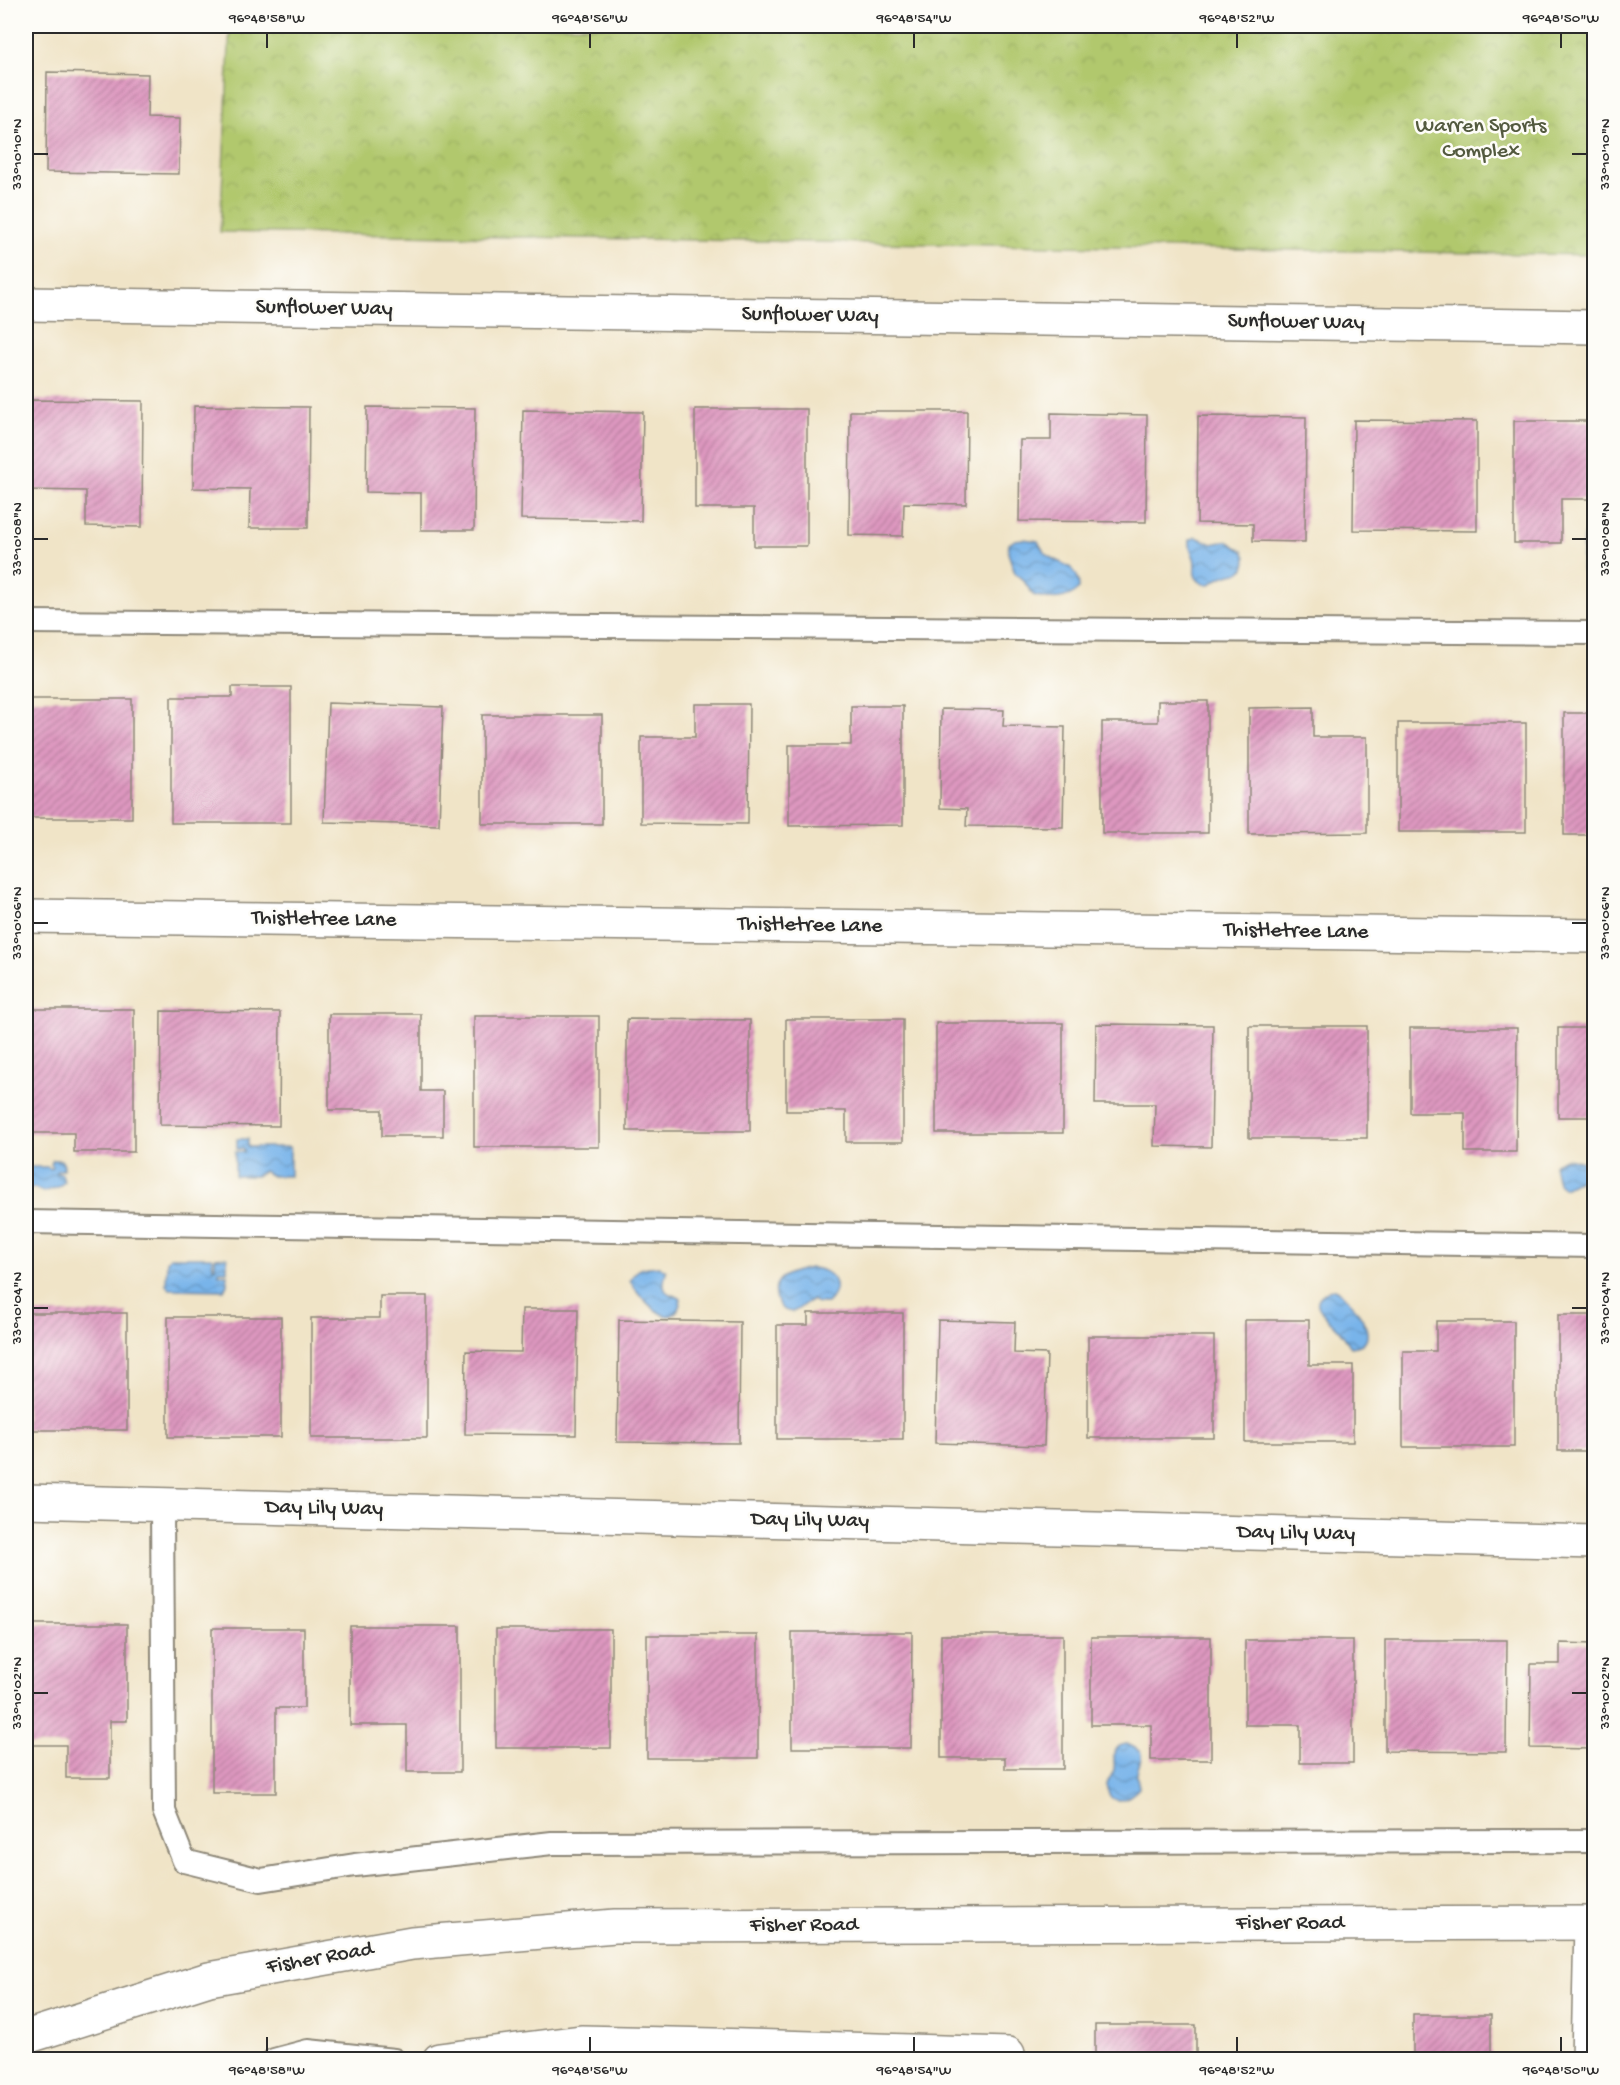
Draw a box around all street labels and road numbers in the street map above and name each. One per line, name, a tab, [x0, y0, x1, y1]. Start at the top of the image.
street label: Sunflower Way	[255, 295, 393, 323]
street label: Sunflower Way	[741, 302, 879, 330]
street label: Sunflower Way	[1227, 309, 1365, 337]
street label: Thistletree Lane	[249, 906, 397, 934]
street label: Thistletree Lane	[735, 912, 883, 940]
street label: Thistletree Lane	[1221, 918, 1369, 946]
street label: Day Lily Way	[263, 1495, 383, 1523]
street label: Day Lily Way	[749, 1507, 869, 1535]
street label: Day Lily Way	[1235, 1520, 1355, 1548]
street label: Fisher Road	[1235, 1911, 1346, 1937]
street label: Fisher Road	[749, 1913, 860, 1939]
street label: Fisher Road	[263, 1936, 378, 1981]

